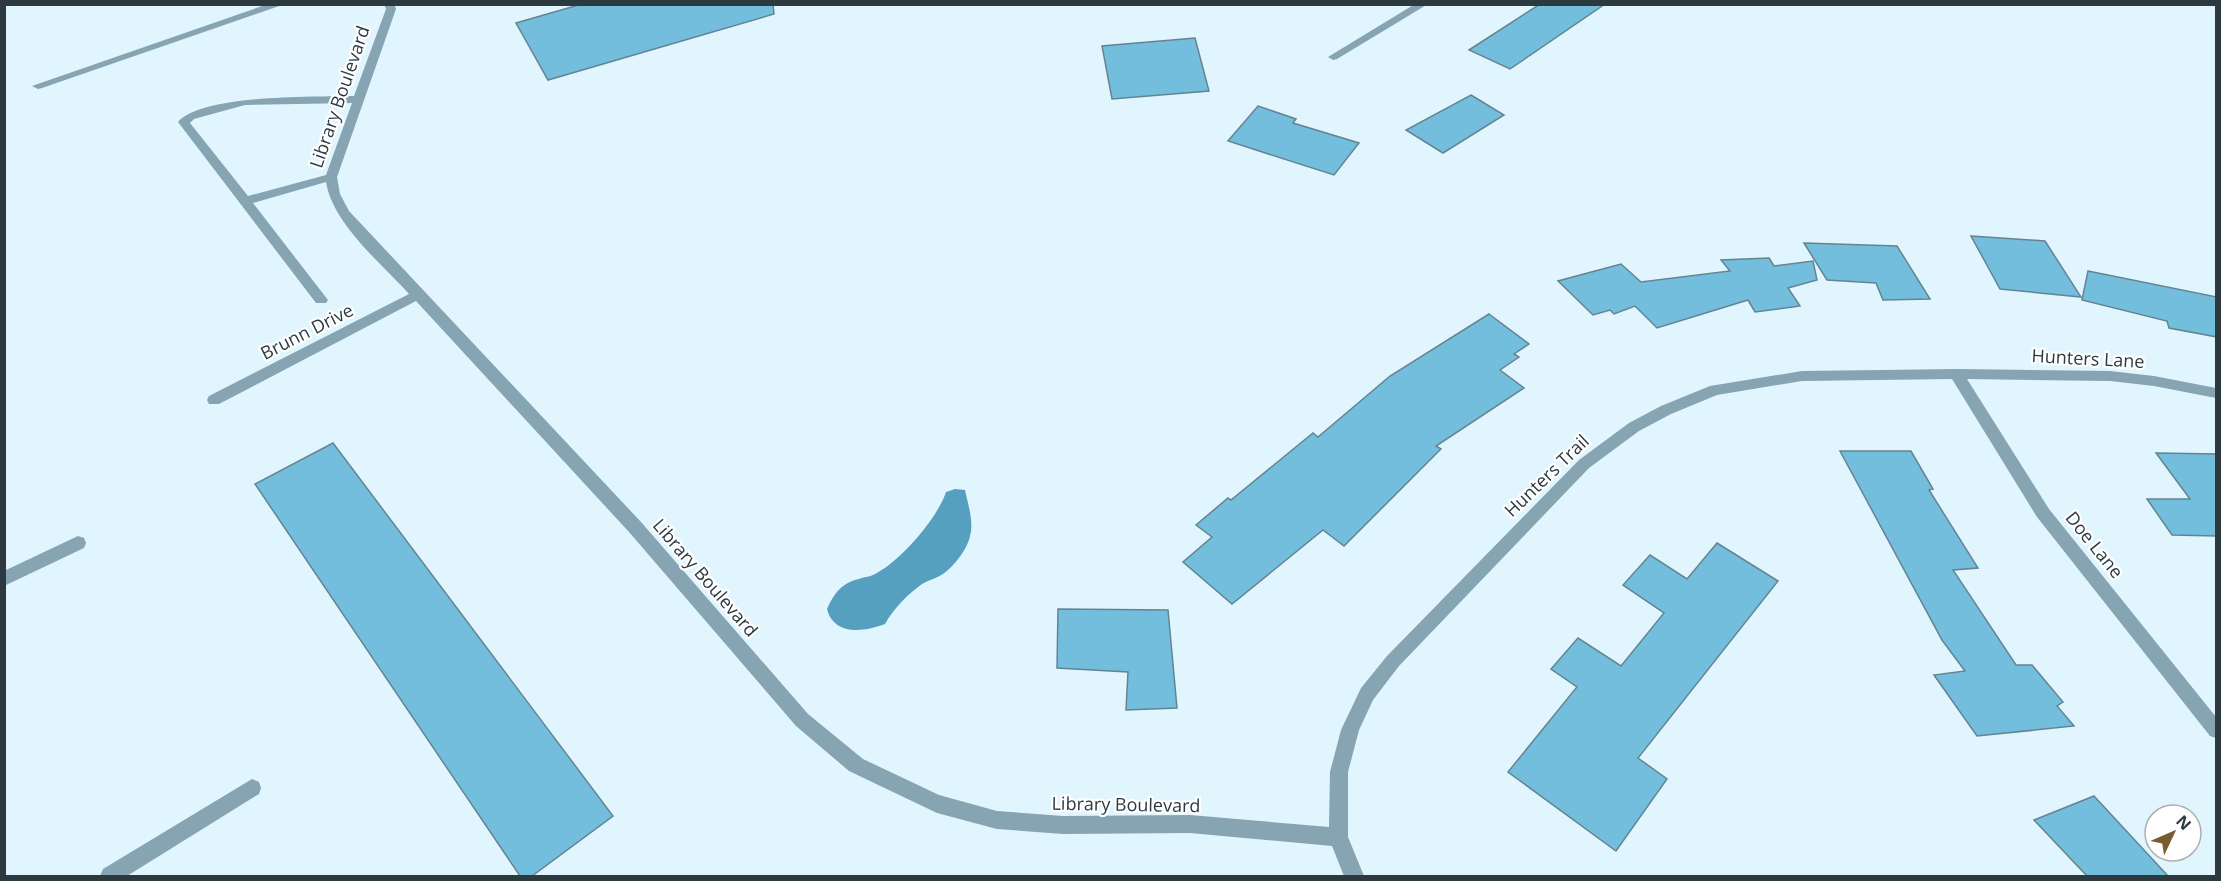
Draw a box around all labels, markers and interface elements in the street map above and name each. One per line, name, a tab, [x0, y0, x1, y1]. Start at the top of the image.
street label: Library Boulevard	[303, 22, 375, 171]
street label: Brunn Drive	[256, 298, 357, 365]
street label: Hunters Lane	[2031, 343, 2145, 373]
street label: Hunters Trail	[1499, 429, 1594, 522]
street label: Doe Lane	[2061, 506, 2129, 583]
street label: Library Boulevard	[648, 513, 764, 641]
street label: Library Boulevard	[1051, 791, 1201, 817]
north arrow	[2143, 803, 2203, 863]
text: N	[2171, 810, 2196, 835]

